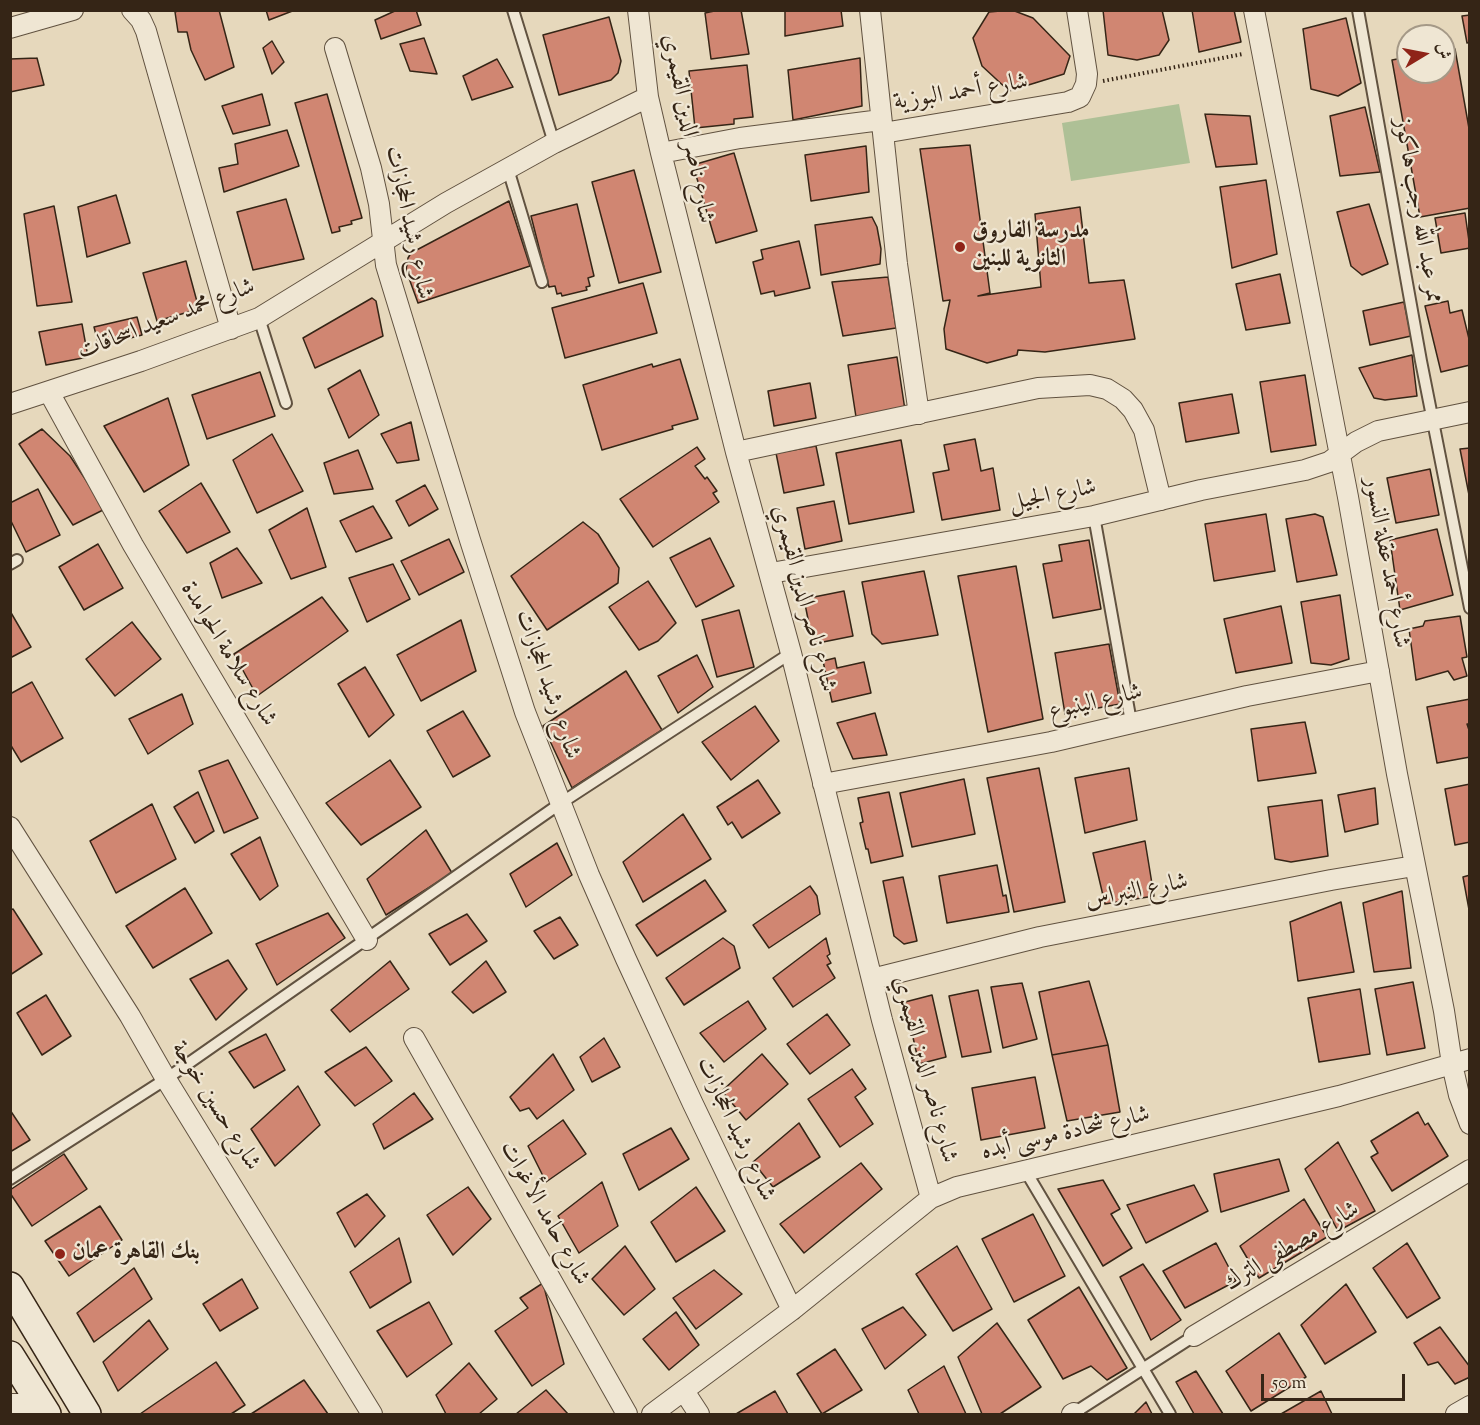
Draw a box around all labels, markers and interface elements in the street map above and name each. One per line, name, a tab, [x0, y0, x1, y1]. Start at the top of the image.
north arrow	[1396, 24, 1456, 84]
street label: شارع ناصر الدين القيمري	[654, 32, 718, 226]
text: ش	[1430, 41, 1455, 61]
street label: شارع أحمد البوزية	[892, 69, 1030, 119]
street label: ممر عبد الله رجب هاكوز	[1386, 116, 1446, 306]
street label: شارع رشيد الحجازات	[377, 144, 437, 302]
place label: مدرسة الفاروق الثانوية للبنين	[972, 219, 1090, 275]
marker: مدرسة الفاروق الثانوية للبنين	[953, 240, 967, 254]
street label: شارع محمد سعيد اسحاقات	[74, 274, 260, 368]
street label: شارع الجيل	[1007, 474, 1099, 520]
street label: شارع أحمد عقلة النسور	[1356, 475, 1414, 651]
street label: شارع ناصر الدين القيمري	[763, 502, 841, 696]
street label: شارع سلامة الحوامدة	[172, 577, 282, 733]
street label: شارع رشيد الحجازات	[507, 607, 585, 763]
street label: شارع الينبوع	[1046, 679, 1146, 729]
street label: شارع النبراس	[1083, 869, 1191, 917]
street label: شارع ناصر الدين القيمري	[884, 973, 962, 1167]
street label: شارع حسين خوجة	[163, 1037, 265, 1177]
street label: شارع رشيد الحجازات	[688, 1053, 780, 1207]
street label: شارع شحادة موسى أبده	[979, 1102, 1153, 1168]
street label: شارع حامد الأغوات	[492, 1137, 594, 1291]
street label: شارع مصطفى الترك	[1221, 1197, 1365, 1299]
place label: بنك القاهرة عمان	[72, 1240, 200, 1268]
marker: بنك القاهرة عمان	[53, 1247, 67, 1261]
scale bar	[1264, 1362, 1408, 1400]
text: 50 m	[1272, 1371, 1306, 1397]

